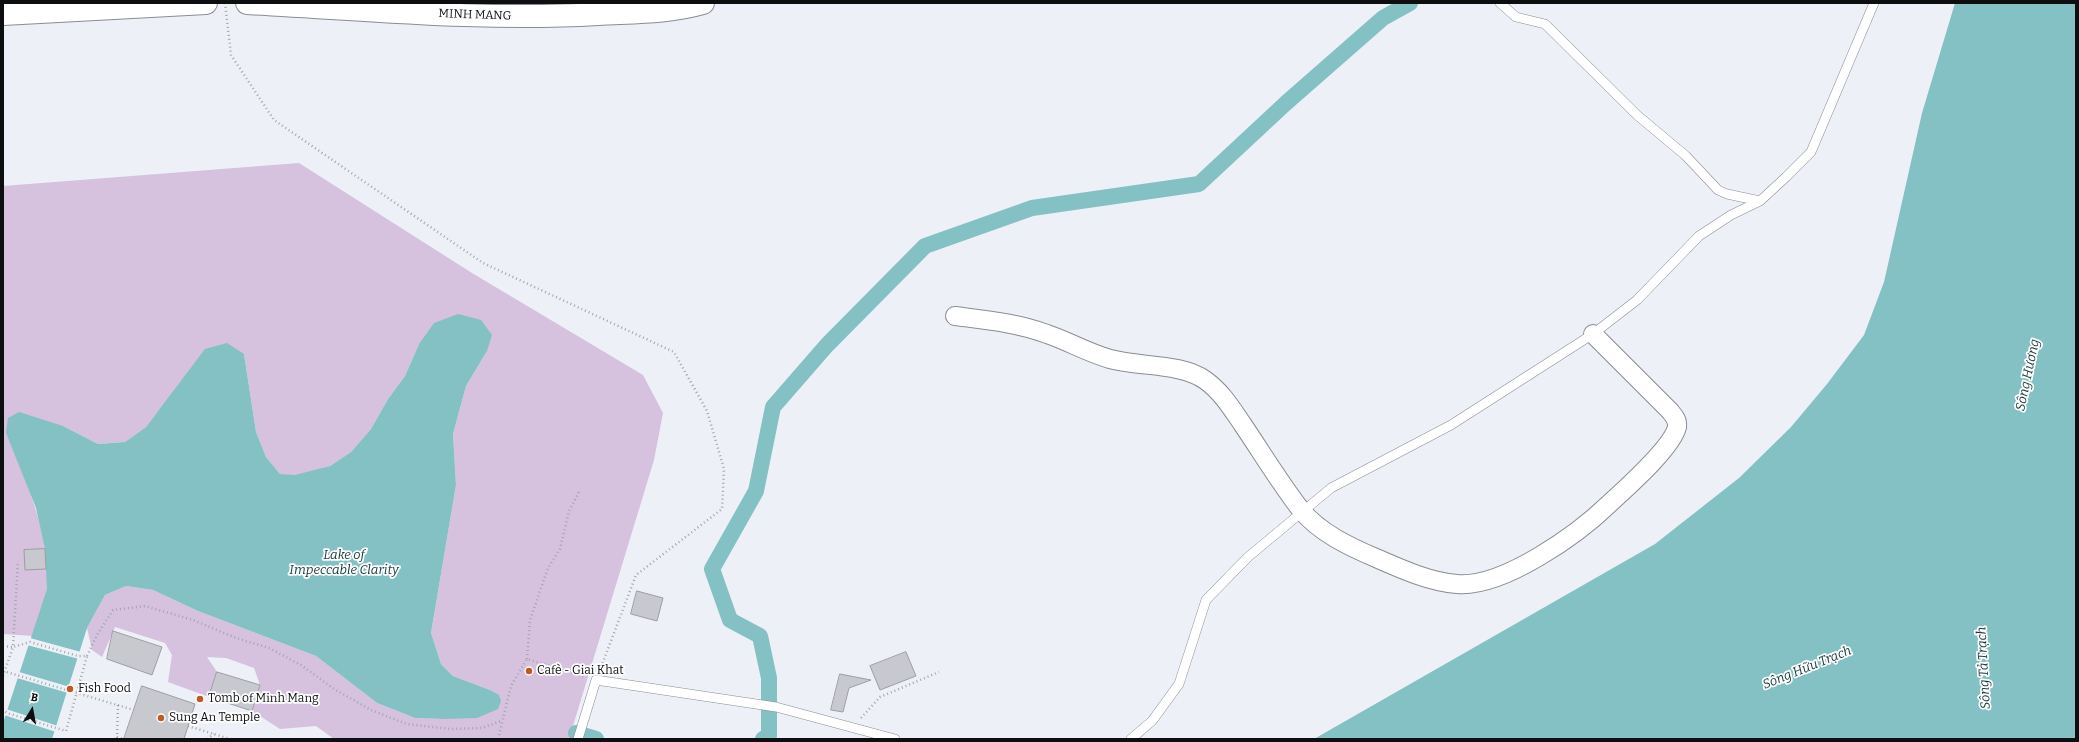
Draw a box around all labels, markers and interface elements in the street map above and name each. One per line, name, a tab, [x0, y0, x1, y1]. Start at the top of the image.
street label: MINH MANG	[438, 7, 512, 23]
water label: Sông Hương	[2013, 338, 2043, 412]
water label: Lake of Impeccable Clarity	[289, 547, 399, 578]
water label: Sông Tả Trạch	[1974, 626, 1994, 710]
water label: Sông Hữu Trạch	[1760, 643, 1854, 693]
place label: Cafè - Giai Khat	[537, 664, 624, 678]
marker: Cafè - Giai Khat	[524, 666, 534, 676]
place label: Fish Food	[78, 682, 131, 696]
marker: Fish Food	[65, 684, 75, 694]
north arrow	[12, 690, 52, 730]
text: B	[30, 691, 39, 705]
place label: Tomb of Minh Mang	[208, 692, 319, 706]
marker: Tomb of Minh Mang	[195, 694, 205, 704]
place label: Sung An Temple	[169, 711, 260, 725]
marker: Sung An Temple	[156, 713, 166, 723]

